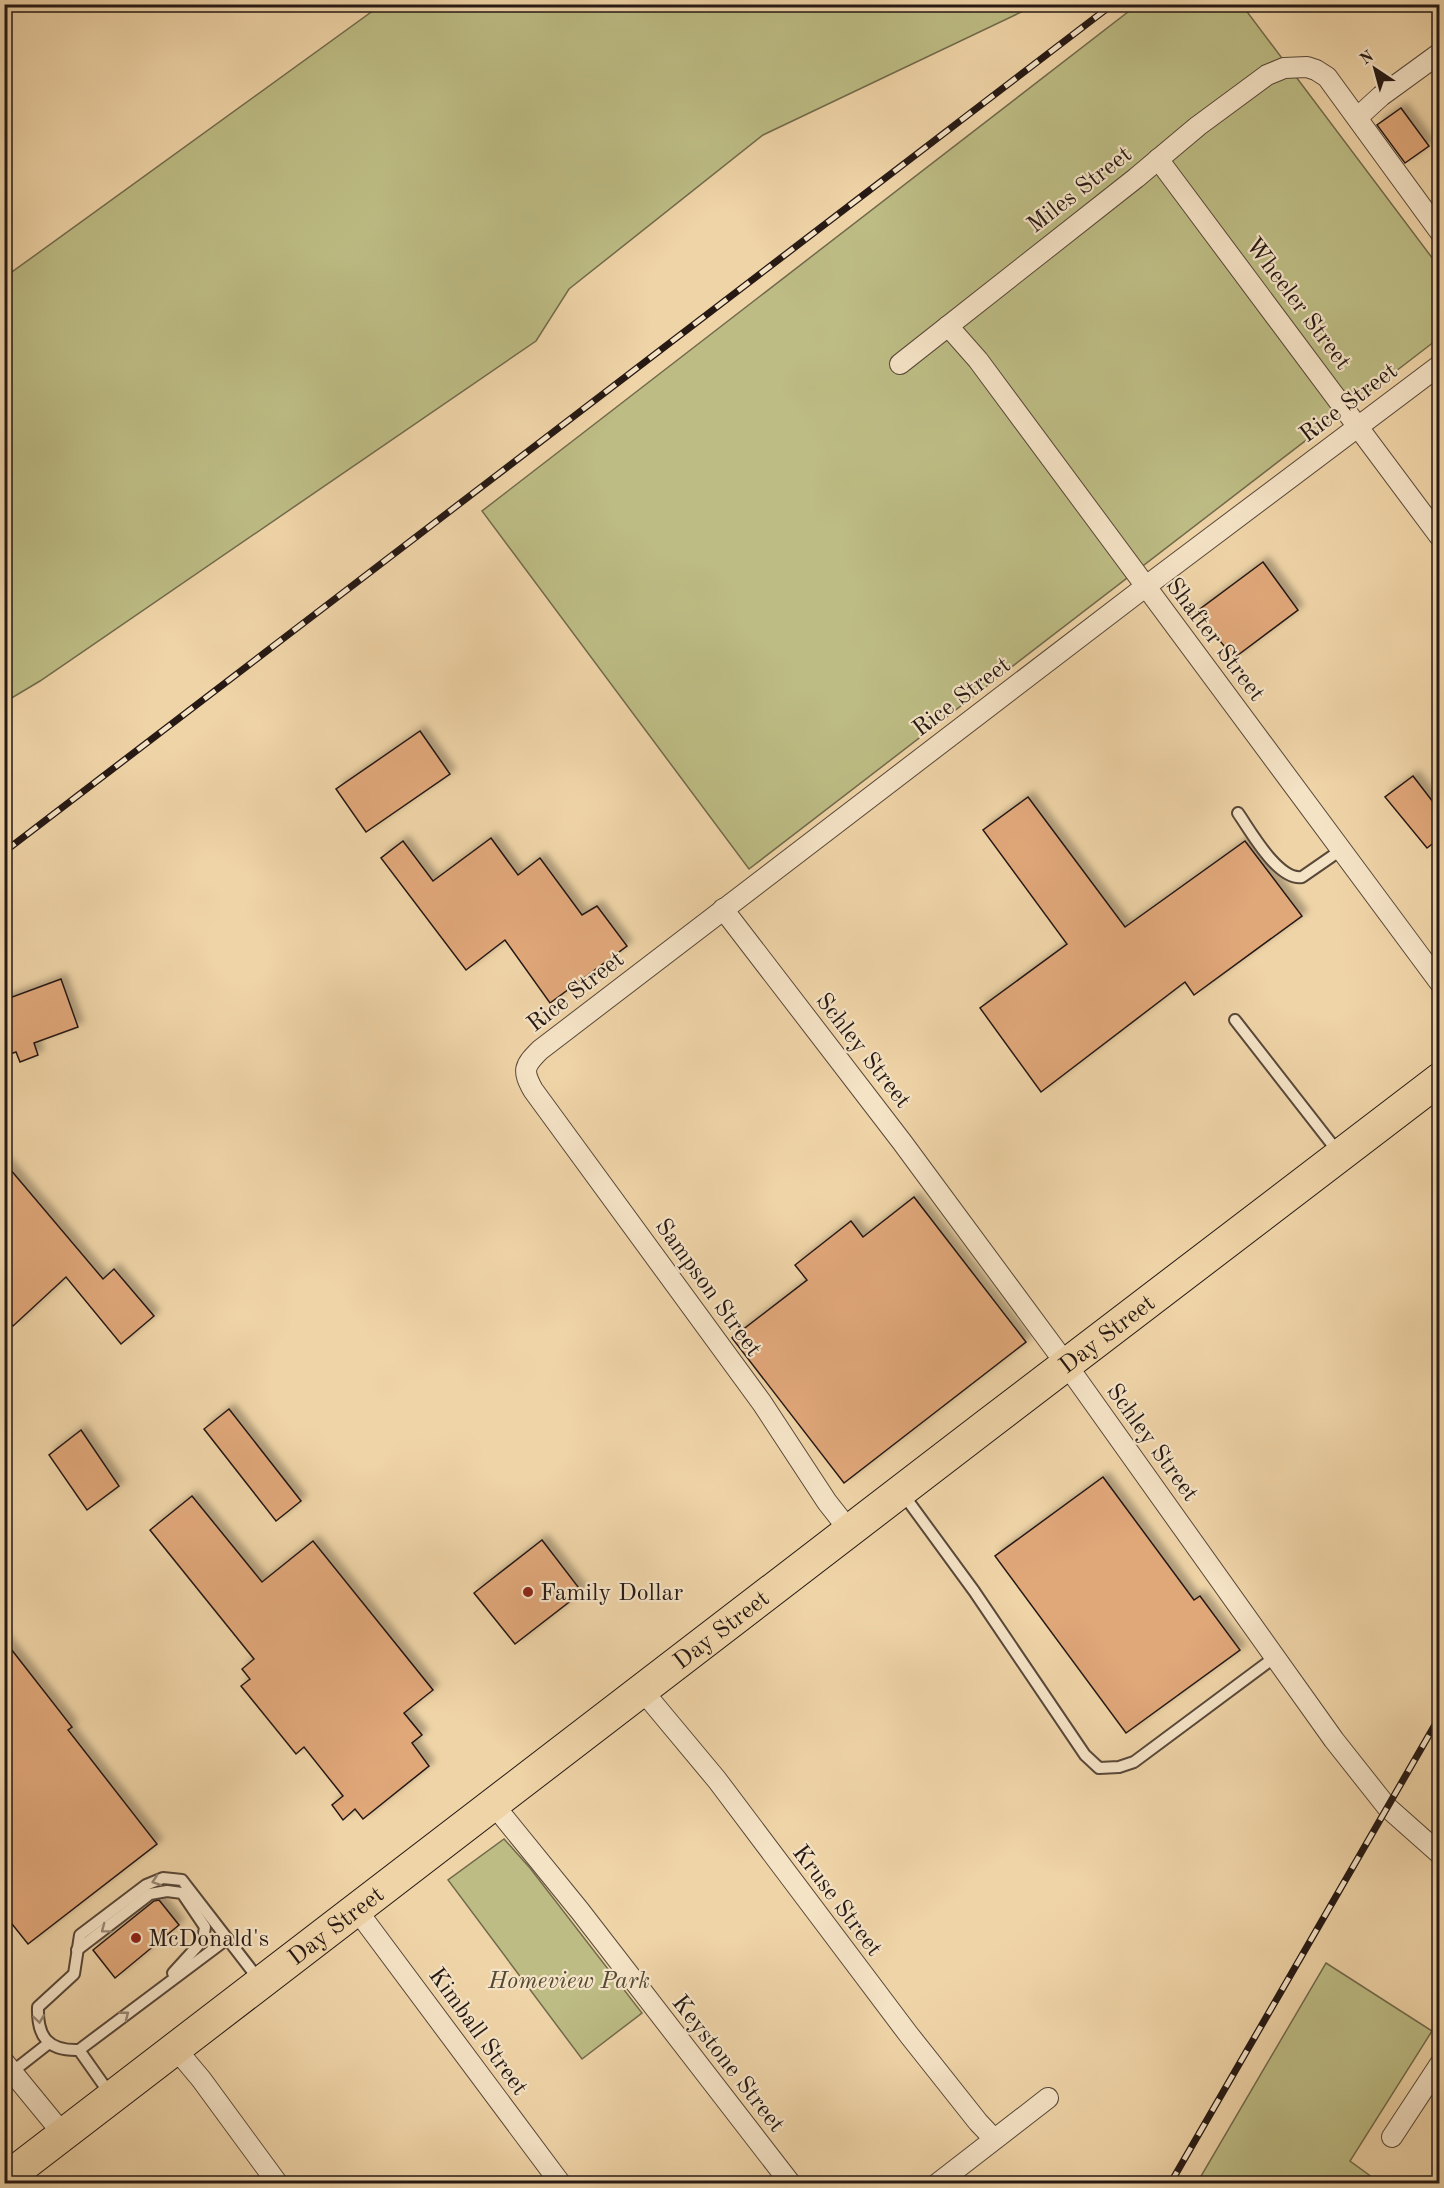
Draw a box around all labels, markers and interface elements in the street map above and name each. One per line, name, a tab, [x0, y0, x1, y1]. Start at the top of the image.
north arrow	[1345, 39, 1405, 99]
text: N	[1358, 48, 1378, 69]
street label: Miles Street	[1024, 143, 1137, 238]
street label: Wheeler Street	[1240, 234, 1355, 375]
street label: Rice Street	[1296, 359, 1403, 448]
street label: Shafter Street	[1160, 574, 1268, 706]
street label: Rice Street	[909, 653, 1016, 742]
street label: Rice Street	[523, 948, 629, 1038]
street label: Schley Street	[810, 989, 915, 1113]
street label: Sampson Street	[650, 1215, 765, 1361]
street label: Day Street	[1056, 1291, 1160, 1379]
street label: Schley Street	[1101, 1380, 1202, 1506]
place label: Family Dollar	[540, 1582, 683, 1606]
marker: Family Dollar	[521, 1585, 535, 1599]
street label: Day Street	[670, 1587, 774, 1675]
street label: Kruse Street	[787, 1841, 886, 1961]
one-way arrow	[151, 1874, 162, 1887]
street label: Day Street	[284, 1883, 389, 1971]
one-way arrow	[101, 1921, 112, 1932]
place label: McDonald's	[148, 1928, 269, 1952]
marker: McDonald's	[129, 1931, 143, 1945]
street label: Kimball Street	[423, 1964, 532, 2100]
park label: Homeview Park	[487, 1970, 650, 1994]
street label: Keystone Street	[667, 1991, 788, 2137]
one-way arrow	[118, 2011, 129, 2022]
one-way arrow	[32, 2014, 45, 2024]

